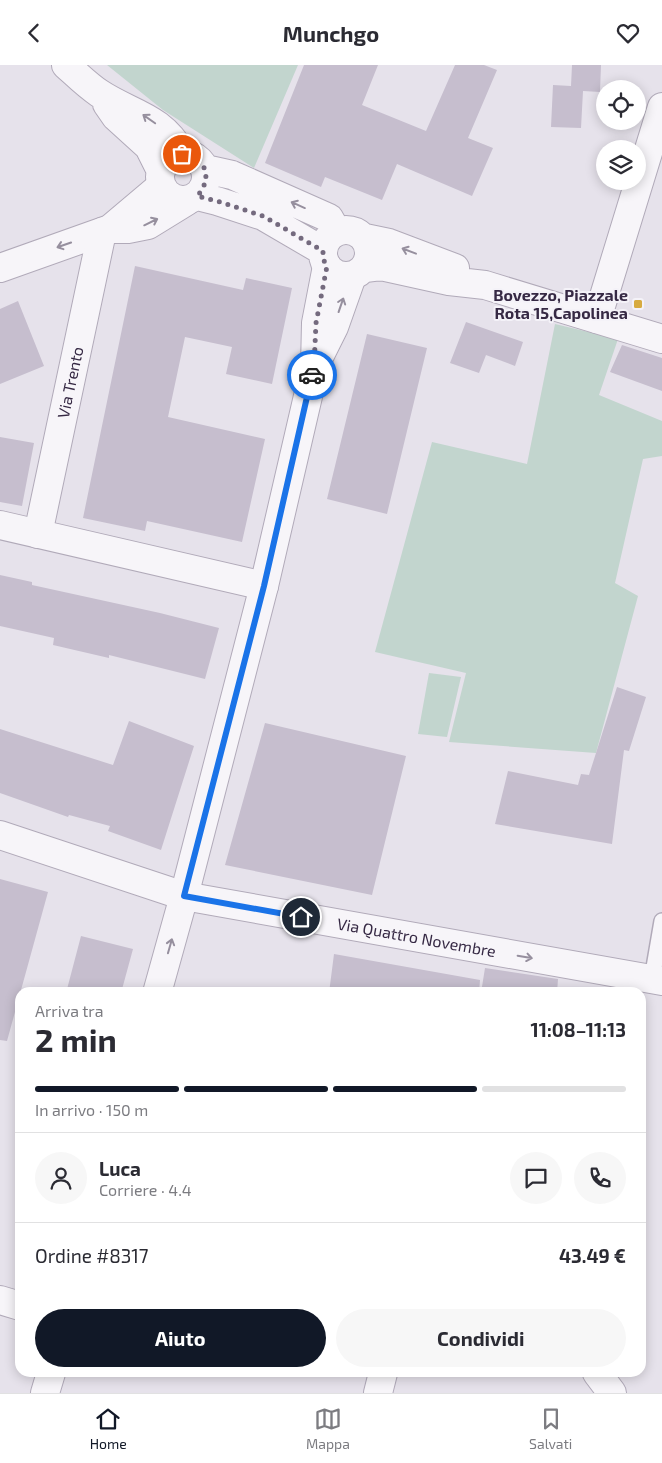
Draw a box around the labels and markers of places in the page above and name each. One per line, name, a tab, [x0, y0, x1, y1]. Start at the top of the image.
pin	[161, 133, 203, 175]
place label: Bovezzo, Piazzale Rota 15,Capolinea	[493, 285, 628, 322]
marker: Bovezzo, Piazzale Rota 15,Capolinea	[632, 298, 644, 310]
pin	[280, 896, 322, 938]

